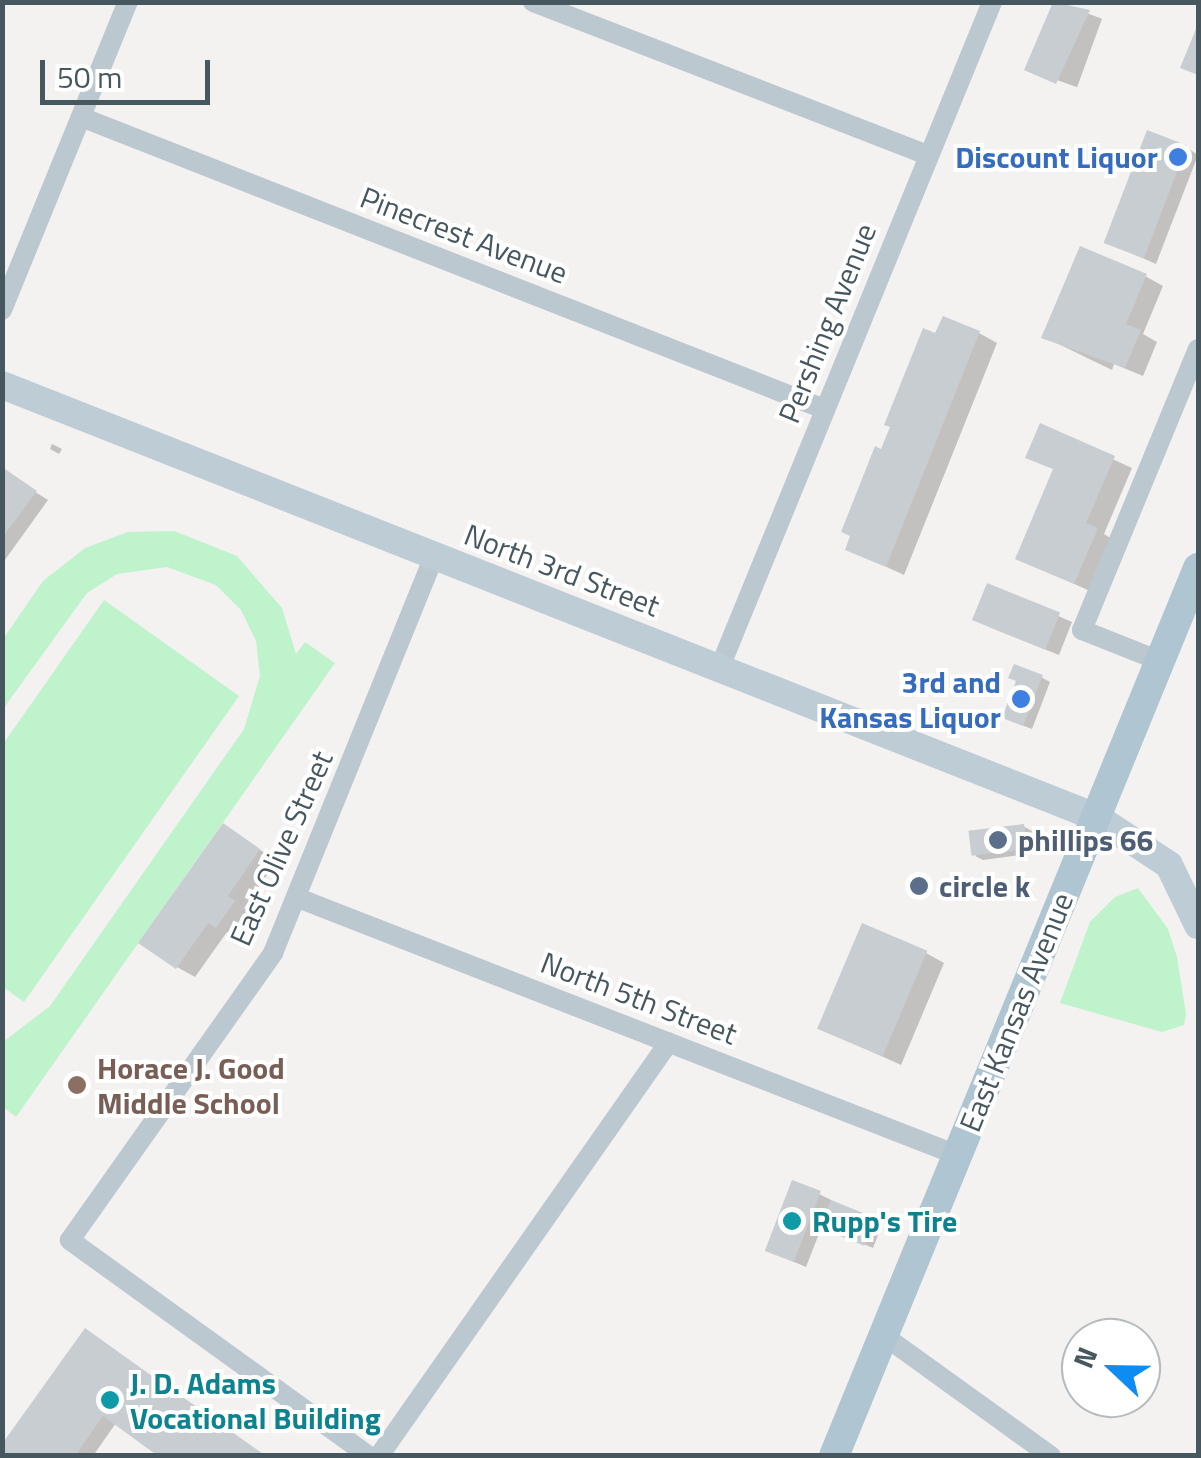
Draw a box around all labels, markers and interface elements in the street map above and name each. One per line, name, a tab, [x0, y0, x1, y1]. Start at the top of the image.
scale bar	[45, 40, 215, 102]
text: 50 m	[57, 54, 122, 100]
place label: Discount Liquor	[955, 139, 1158, 175]
marker: Discount Liquor	[1167, 146, 1189, 168]
street label: Pinecrest Avenue	[355, 179, 573, 291]
street label: Pershing Avenue	[771, 218, 883, 428]
street label: North 3rd Street	[459, 516, 665, 624]
place label: 3rd and Kansas Liquor	[819, 664, 1001, 734]
marker: 3rd and Kansas Liquor	[1010, 688, 1032, 710]
street label: East Olive Street	[222, 745, 340, 951]
place label: phillips 66	[1018, 822, 1153, 858]
marker: phillips 66	[987, 829, 1009, 851]
place label: circle k	[939, 868, 1030, 904]
marker: circle k	[908, 875, 930, 897]
street label: East Kansas Avenue	[952, 887, 1080, 1137]
street label: North 5th Street	[536, 944, 742, 1052]
place label: Horace J. Good Middle School	[97, 1050, 285, 1120]
marker: Horace J. Good Middle School	[66, 1074, 88, 1096]
place label: Rupp's Tire	[812, 1203, 957, 1239]
marker: Rupp's Tire	[781, 1210, 803, 1232]
north arrow	[1061, 1318, 1161, 1418]
text: N	[1061, 1340, 1108, 1374]
place label: J. D. Adams Vocational Building	[130, 1365, 381, 1436]
marker: J. D. Adams Vocational Building	[99, 1389, 121, 1411]

